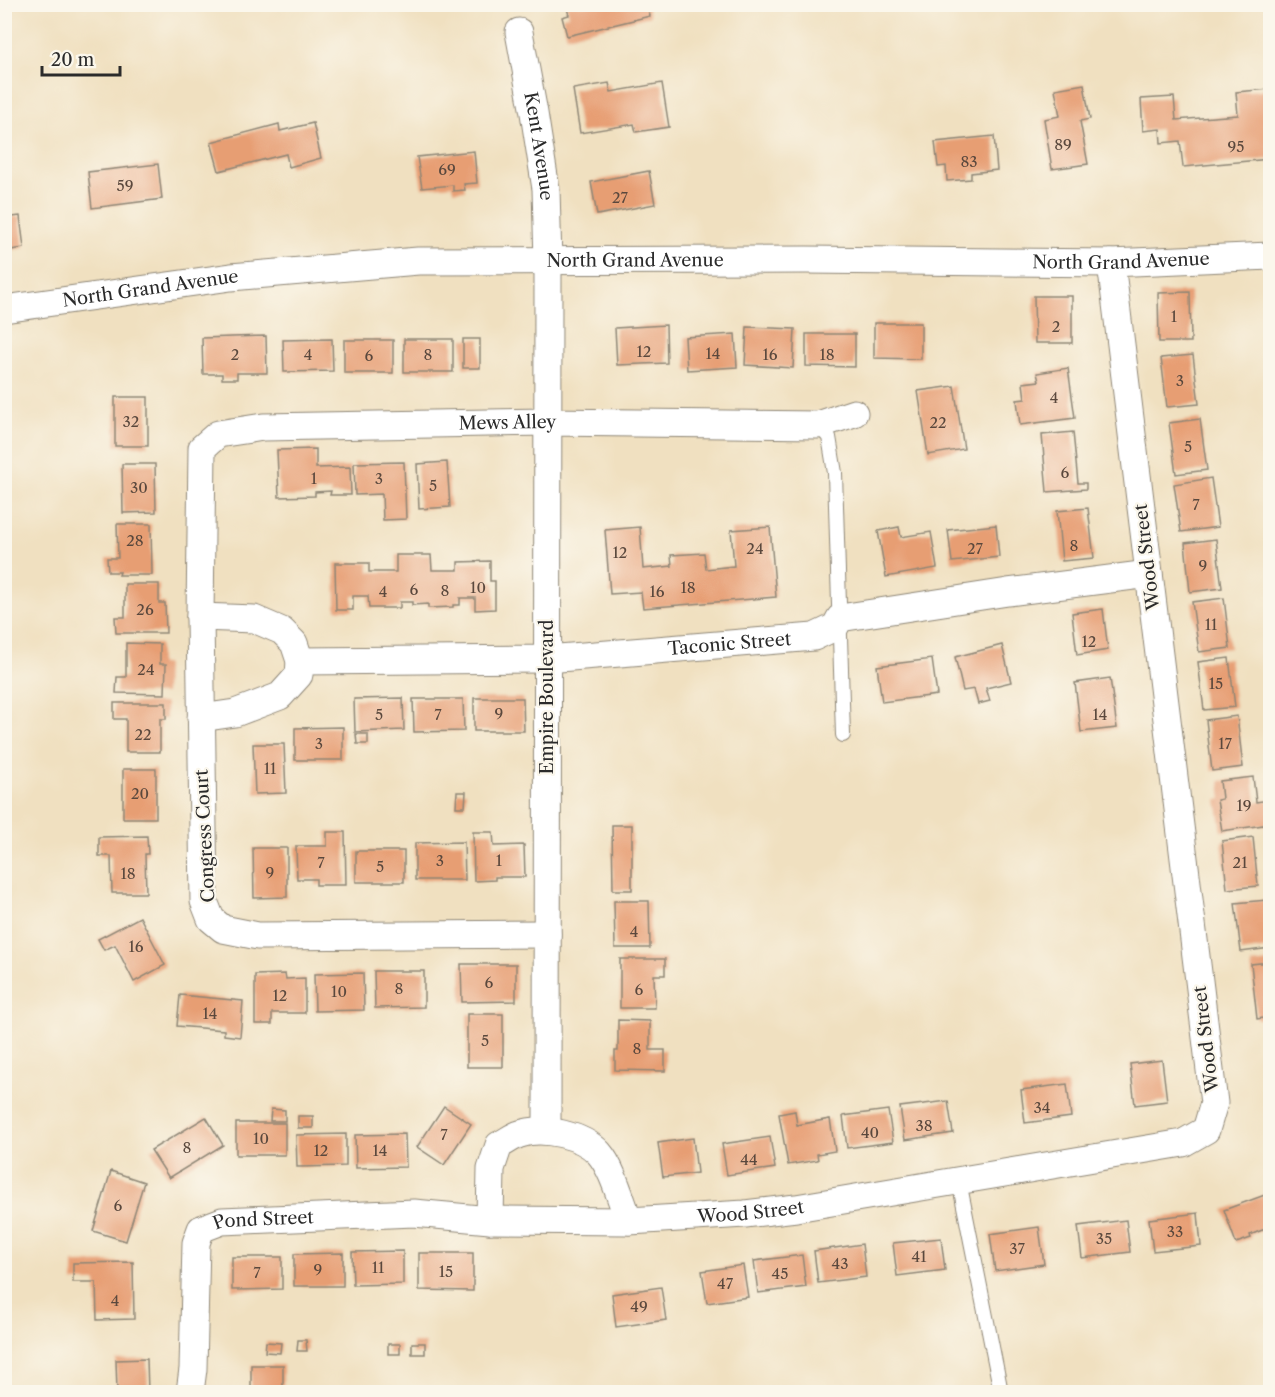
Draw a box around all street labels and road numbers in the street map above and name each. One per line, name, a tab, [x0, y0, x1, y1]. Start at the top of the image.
street label: Kent Avenue	[519, 90, 557, 201]
street label: North Grand Avenue	[1032, 248, 1210, 274]
street label: North Grand Avenue	[546, 249, 724, 272]
street label: North Grand Avenue	[61, 265, 239, 312]
street label: Mews Alley	[458, 411, 558, 435]
street label: Wood Street	[1129, 502, 1165, 612]
street label: Empire Boulevard	[536, 620, 558, 774]
street label: Taconic Street	[667, 628, 793, 660]
street label: Congress Court	[190, 768, 219, 903]
street label: Wood Street	[1188, 984, 1224, 1094]
street label: Wood Street	[696, 1196, 806, 1228]
street label: Pond Street	[210, 1206, 315, 1234]

